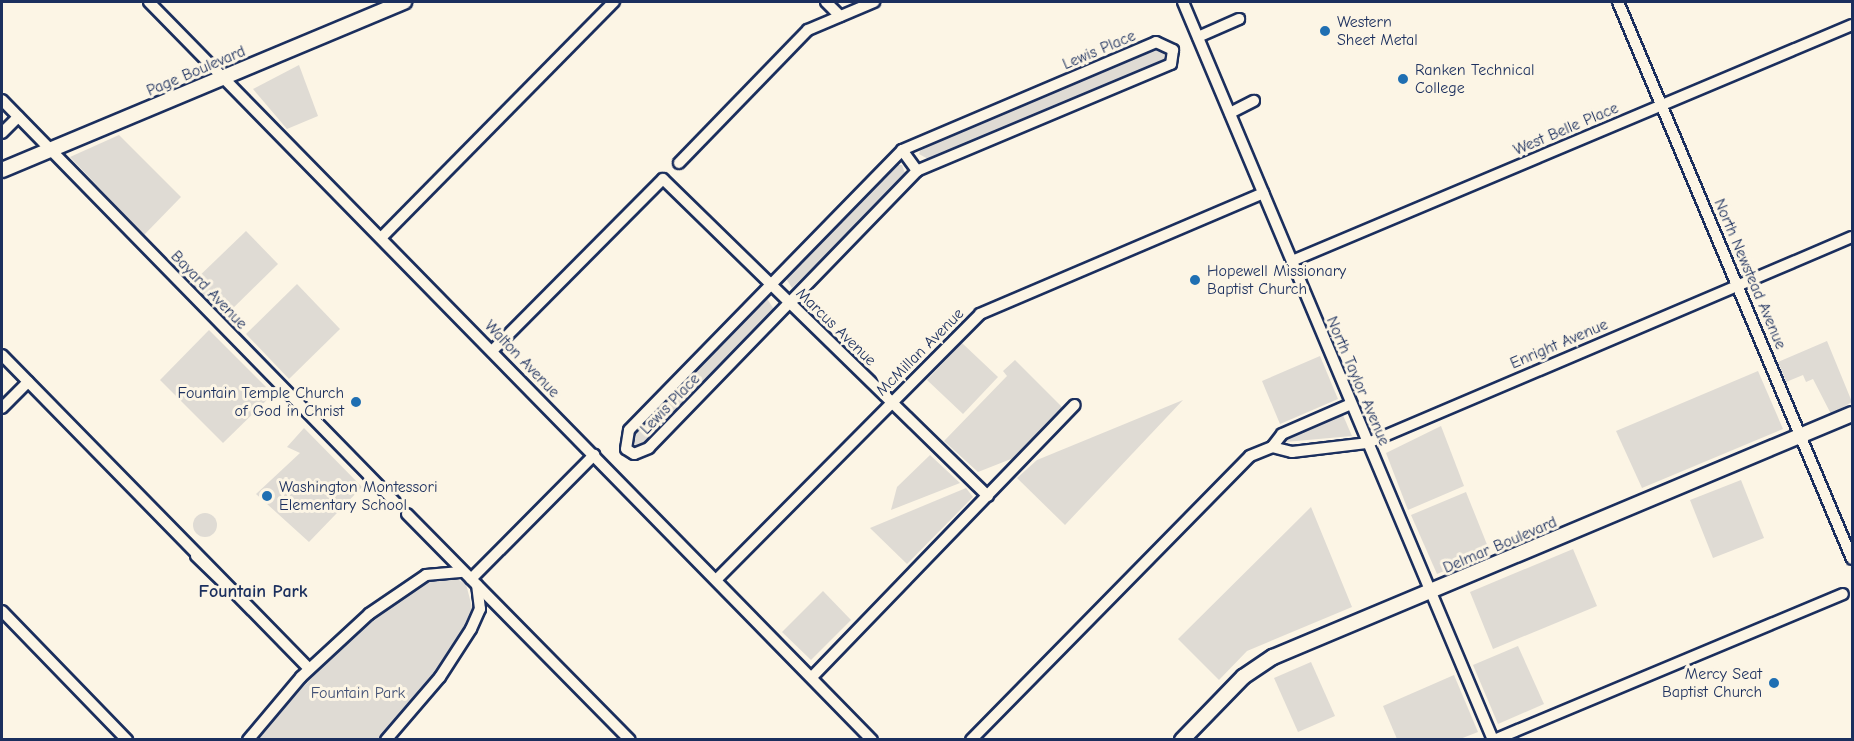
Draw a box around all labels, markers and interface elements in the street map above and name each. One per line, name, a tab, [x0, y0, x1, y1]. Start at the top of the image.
place label: Western Sheet Metal	[1337, 12, 1418, 50]
marker: Western Sheet Metal	[1318, 24, 1332, 38]
street label: Lewis Place	[1060, 26, 1138, 74]
street label: Page Boulevard	[144, 42, 248, 100]
place label: Ranken Technical College	[1415, 60, 1534, 98]
marker: Ranken Technical College	[1396, 72, 1410, 86]
street label: West Belle Place	[1511, 98, 1621, 160]
street label: North Newstead Avenue	[1710, 196, 1790, 352]
street label: Bayard Avenue	[167, 247, 251, 333]
place label: Hopewell Missionary Baptist Church	[1207, 261, 1346, 299]
marker: Hopewell Missionary Baptist Church	[1188, 273, 1202, 287]
street label: Marcus Avenue	[792, 284, 880, 370]
street label: McMillan Avenue	[872, 304, 968, 400]
street label: North Taylor Avenue	[1322, 314, 1394, 448]
street label: Enright Avenue	[1507, 315, 1611, 373]
street label: Walton Avenue	[480, 316, 564, 402]
street label: Lewis Place	[636, 369, 704, 439]
place label: Fountain Temple Church of God in Christ	[178, 383, 344, 421]
marker: Fountain Temple Church of God in Christ	[349, 395, 363, 409]
place label: Washington Montessori Elementary School	[279, 477, 438, 515]
marker: Washington Montessori Elementary School	[260, 489, 274, 503]
street label: Delmar Boulevard	[1440, 512, 1560, 578]
district label: Fountain Park	[198, 581, 308, 603]
place label: Mercy Seat Baptist Church	[1662, 664, 1762, 702]
marker: Mercy Seat Baptist Church	[1767, 676, 1781, 690]
park label: Fountain Park	[311, 683, 405, 703]

